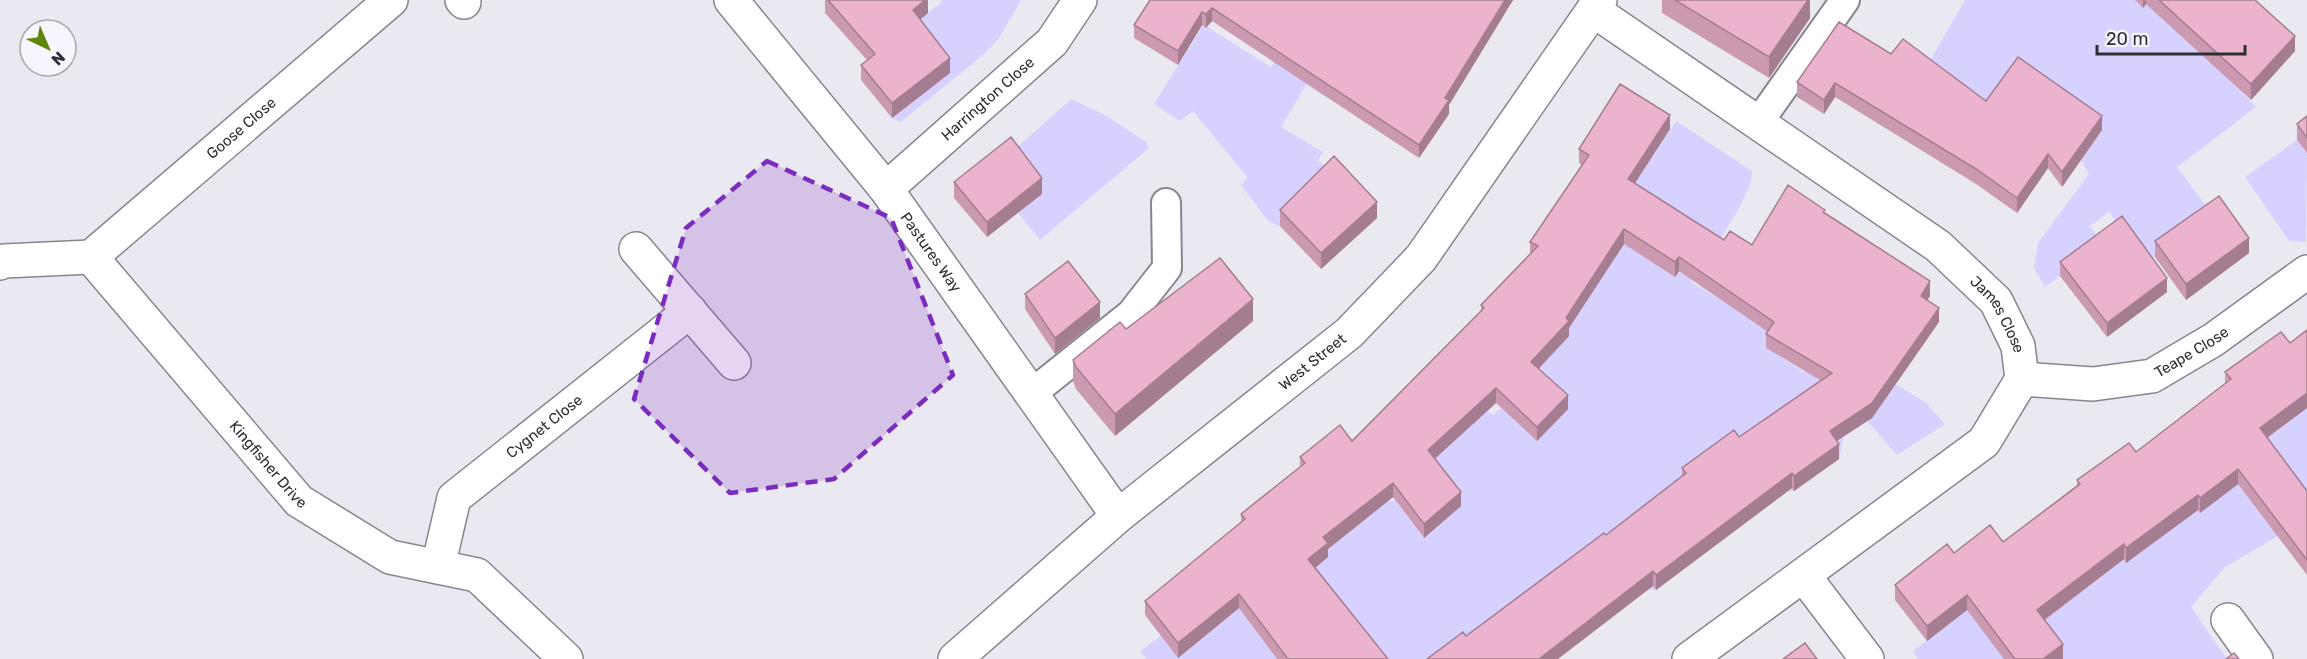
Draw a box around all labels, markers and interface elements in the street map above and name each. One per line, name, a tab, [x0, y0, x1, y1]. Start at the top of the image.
north arrow	[18, 18, 78, 78]
scale bar	[2097, 18, 2246, 56]
text: 20 m	[2106, 28, 2148, 50]
text: N	[47, 48, 69, 69]
street label: Harrington Close	[938, 53, 1038, 145]
street label: Goose Close	[203, 94, 280, 163]
street label: Pastures Way	[897, 209, 965, 296]
street label: James Close	[1966, 272, 2028, 354]
street label: Teape Close	[2151, 323, 2232, 381]
street label: West Street	[1275, 330, 1350, 394]
street label: Cygnet Close	[502, 391, 586, 462]
street label: Kingfisher Drive	[226, 417, 310, 512]

